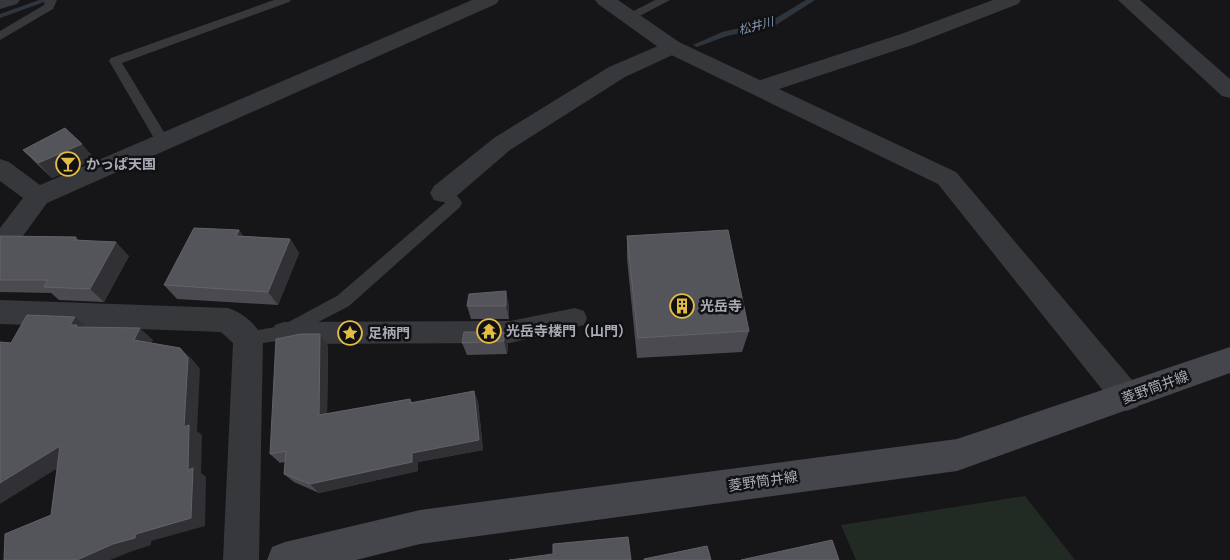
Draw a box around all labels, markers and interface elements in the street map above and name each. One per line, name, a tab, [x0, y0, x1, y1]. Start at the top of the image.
water label: 松井川	[737, 14, 777, 37]
bar icon: かっぱ天国	[55, 151, 81, 177]
place label: かっぱ天国	[86, 156, 156, 172]
building icon: 光岳寺	[669, 293, 695, 319]
place label: 光岳寺	[700, 298, 742, 314]
temple icon: 光岳寺楼門（山門）	[476, 318, 502, 344]
place icon: 足柄門	[337, 320, 363, 346]
place label: 光岳寺楼門（山門）	[506, 323, 632, 339]
place label: 足柄門	[368, 325, 410, 341]
street label: 菱野筒井線	[1119, 368, 1191, 406]
street label: 菱野筒井線	[727, 468, 799, 494]

